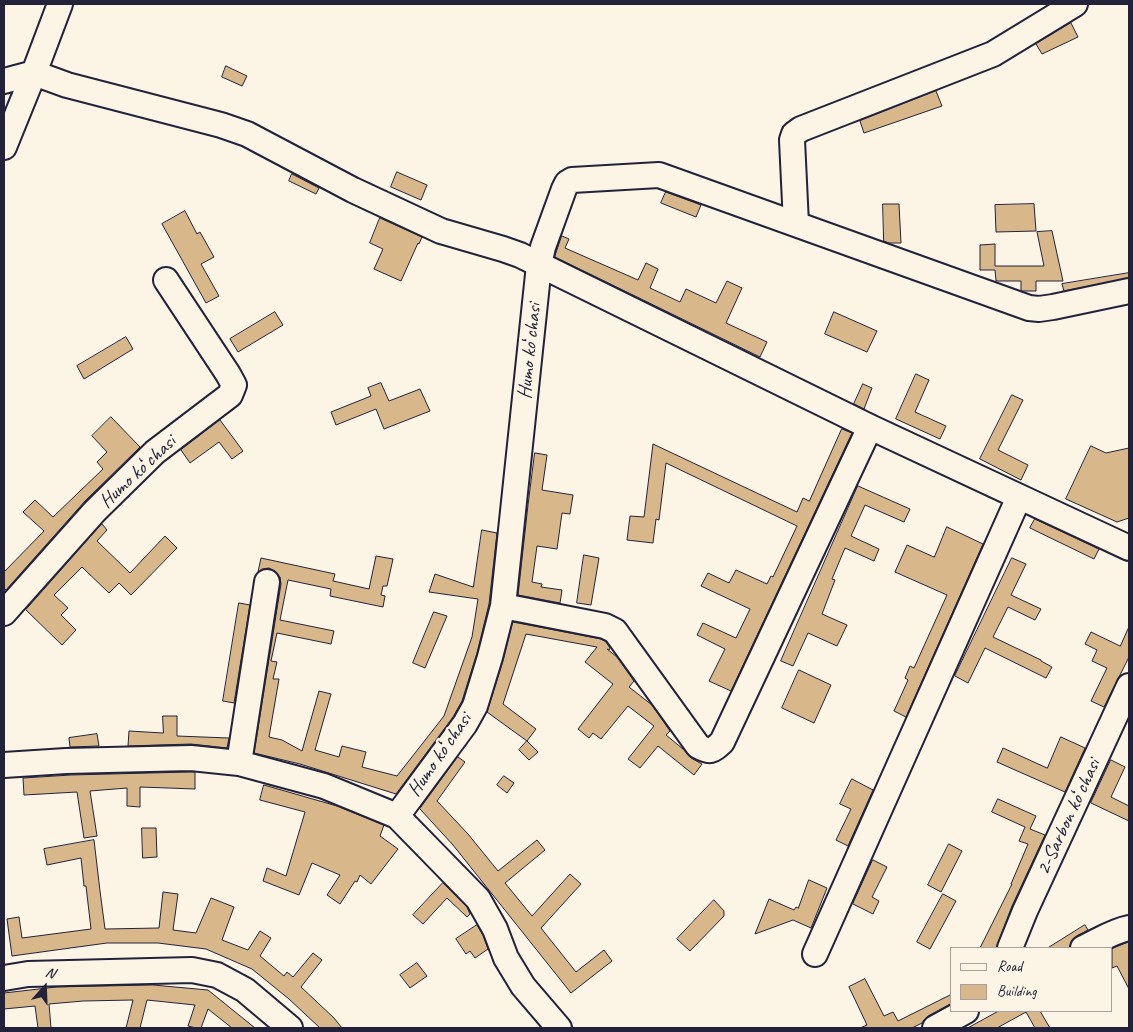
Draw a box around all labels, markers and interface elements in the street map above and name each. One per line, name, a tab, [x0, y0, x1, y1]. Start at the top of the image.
street label: Humo koʻchasi	[513, 302, 547, 400]
street label: Humo koʻchasi	[95, 430, 181, 514]
street label: Humo koʻchasi	[403, 709, 477, 801]
street label: 2-Sarbon koʻchasi	[1032, 755, 1106, 879]
legend	[950, 947, 1113, 1012]
text: Road	[997, 957, 1022, 976]
north arrow	[20, 962, 70, 1012]
text: N	[43, 963, 57, 982]
text: Building	[997, 982, 1036, 1001]

